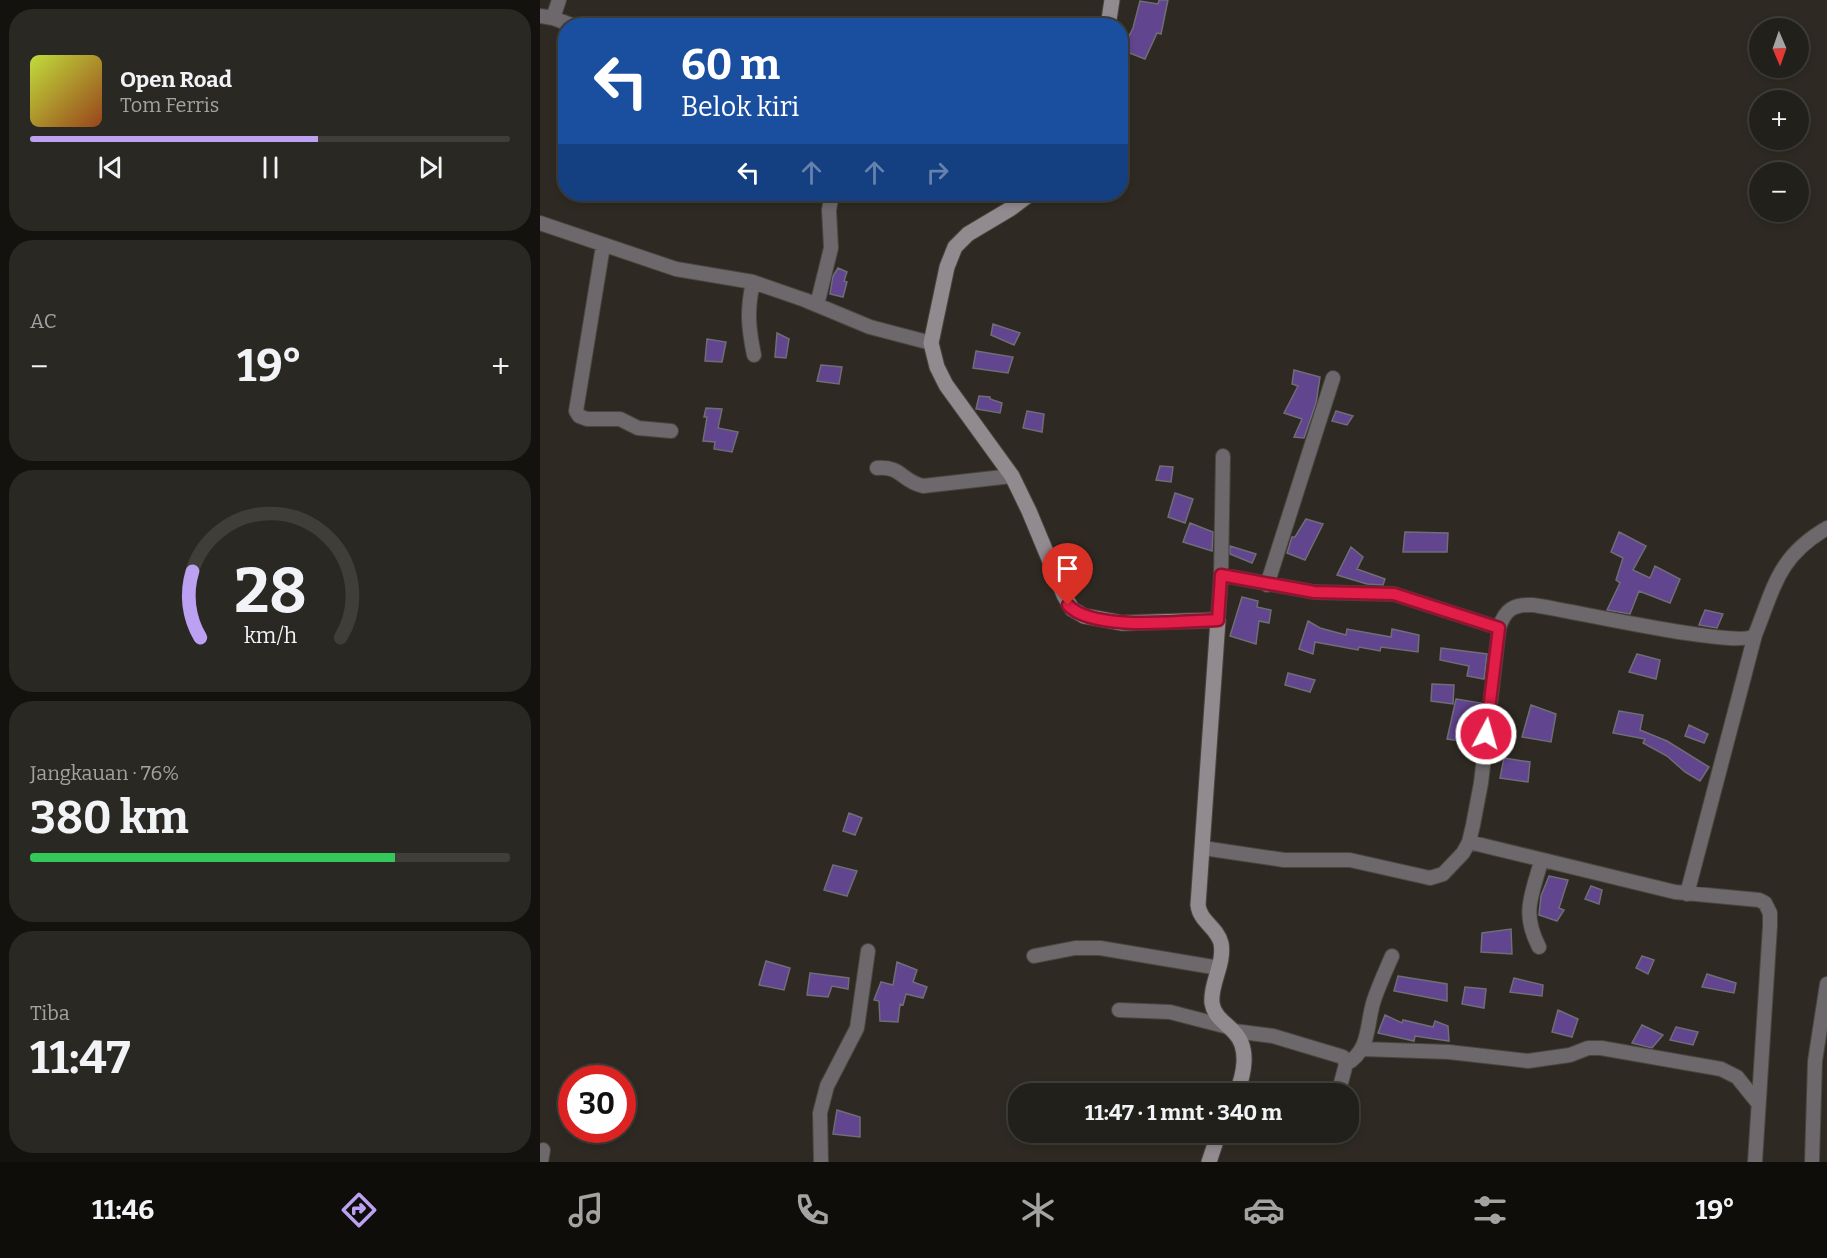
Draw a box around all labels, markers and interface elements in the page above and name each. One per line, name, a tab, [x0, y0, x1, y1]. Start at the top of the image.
north arrow	[1749, 18, 1809, 78]
map controls	[1749, 18, 1809, 222]
text: 60 m	[681, 40, 780, 90]
icon: left	[582, 42, 660, 120]
text: Open Road	[120, 66, 232, 93]
button: +	[1749, 90, 1809, 150]
text: Belok kiri	[681, 91, 799, 123]
text: Tom Ferris	[120, 93, 219, 117]
icon: previous	[94, 151, 127, 184]
icon: pause	[254, 151, 287, 184]
icon: next	[414, 151, 447, 184]
icon: left	[732, 156, 765, 189]
icon: ahead	[795, 156, 828, 189]
icon: ahead	[858, 156, 891, 189]
icon: right	[921, 156, 954, 189]
button: −	[1749, 162, 1809, 222]
text: AC	[30, 309, 57, 333]
text: 19°	[237, 339, 302, 393]
text: −	[30, 347, 48, 387]
text: +	[491, 347, 510, 387]
pin	[1042, 543, 1093, 605]
icon: arrive	[1051, 552, 1084, 585]
text: 28	[234, 554, 306, 629]
text: km/h	[243, 623, 297, 649]
position arrow	[1454, 702, 1518, 766]
text: Jangkauan · 76%	[30, 761, 179, 785]
text: 380 km	[30, 791, 189, 845]
text: Tiba	[30, 1001, 70, 1025]
text: 11:47	[30, 1031, 130, 1085]
speed limit sign: 30	[558, 1065, 636, 1143]
text: 11:47 · 1 mnt · 340 m	[1085, 1099, 1282, 1126]
icon: directions	[338, 1189, 380, 1231]
icon: music	[565, 1189, 607, 1231]
icon: phone	[791, 1189, 833, 1231]
icon: climate	[1017, 1189, 1059, 1231]
icon: car	[1243, 1189, 1285, 1231]
icon: filters	[1469, 1189, 1511, 1231]
text: 11:46	[92, 1194, 154, 1226]
text: 19°	[1696, 1194, 1735, 1226]

